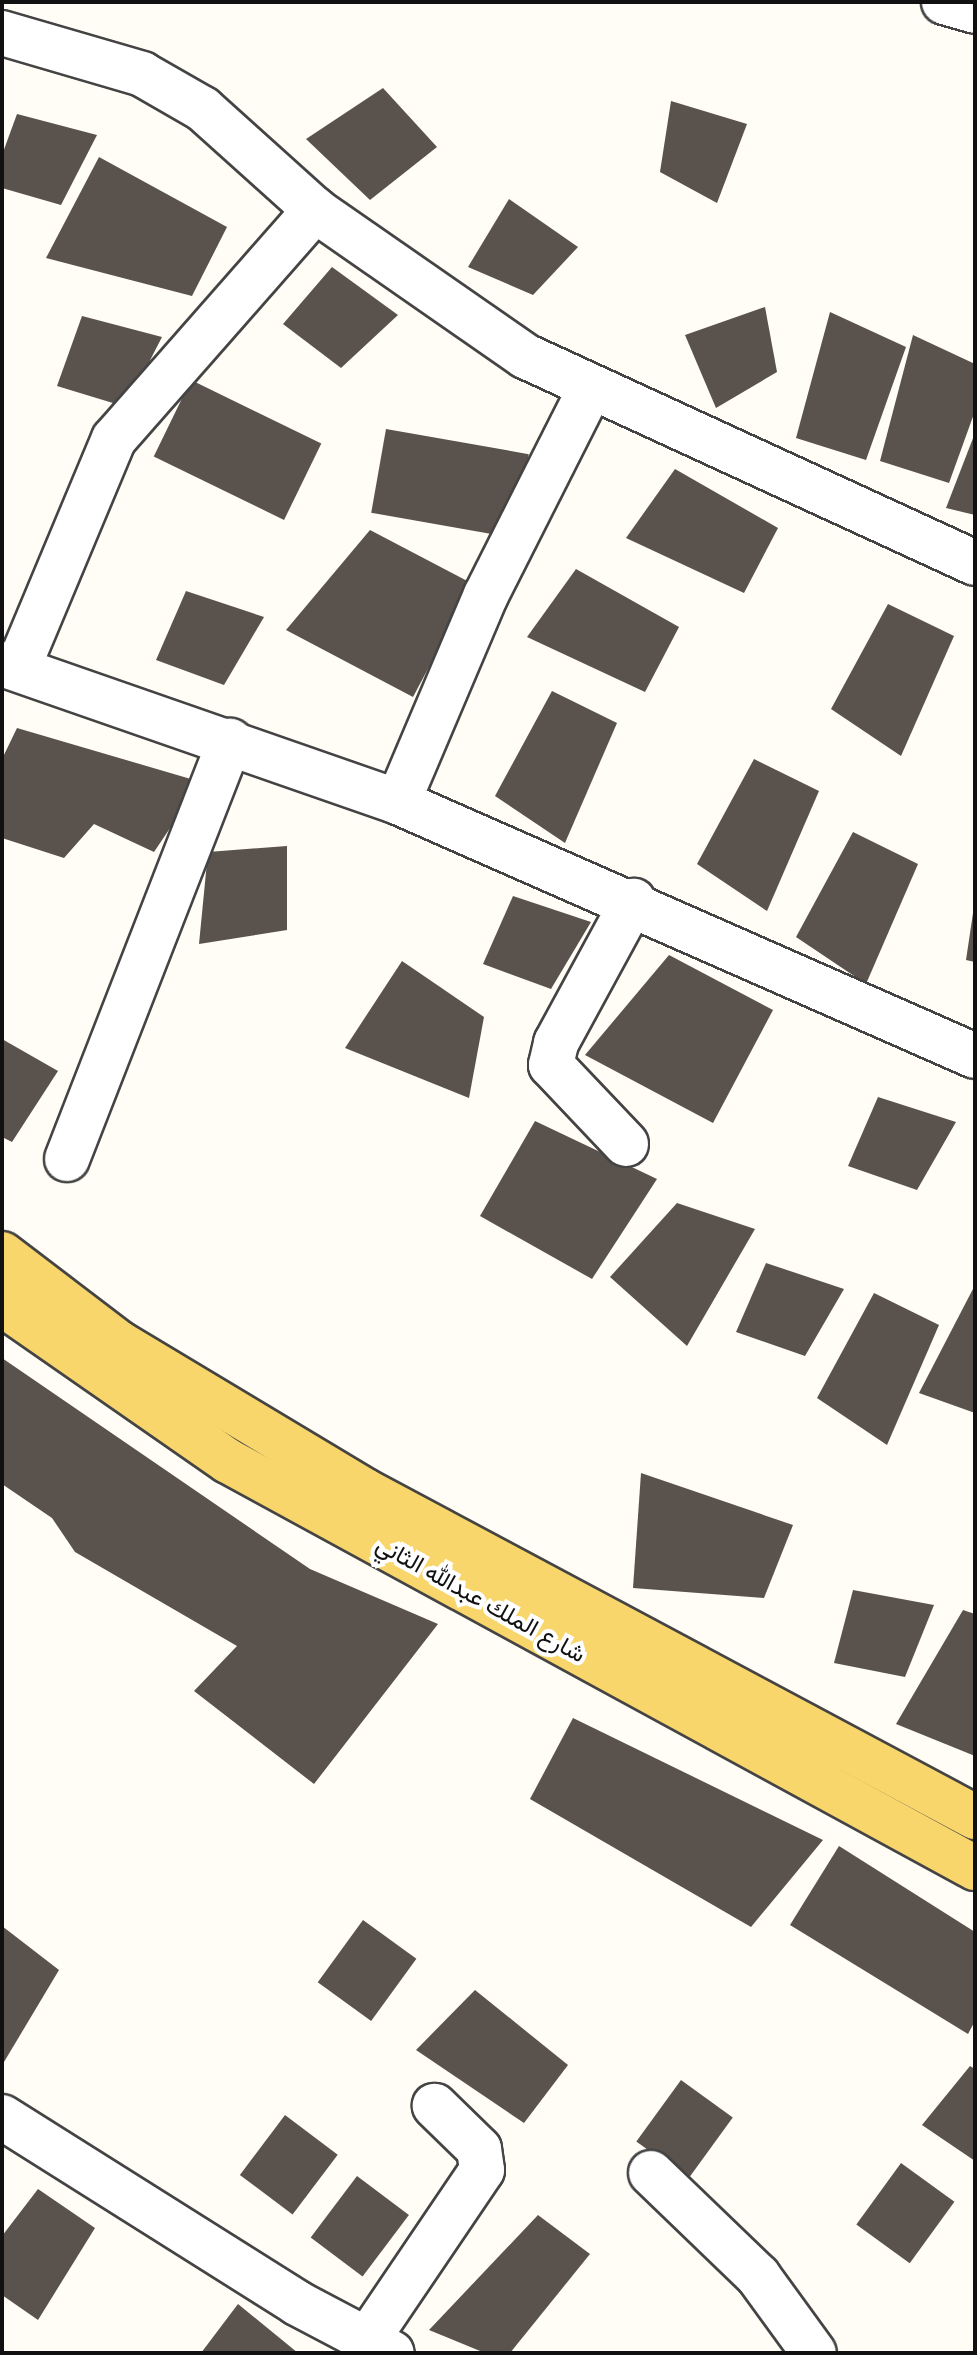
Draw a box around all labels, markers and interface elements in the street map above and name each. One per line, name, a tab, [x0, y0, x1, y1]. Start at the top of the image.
street label: شارع الملك عبدالله الثاني	[371, 1529, 591, 1669]

